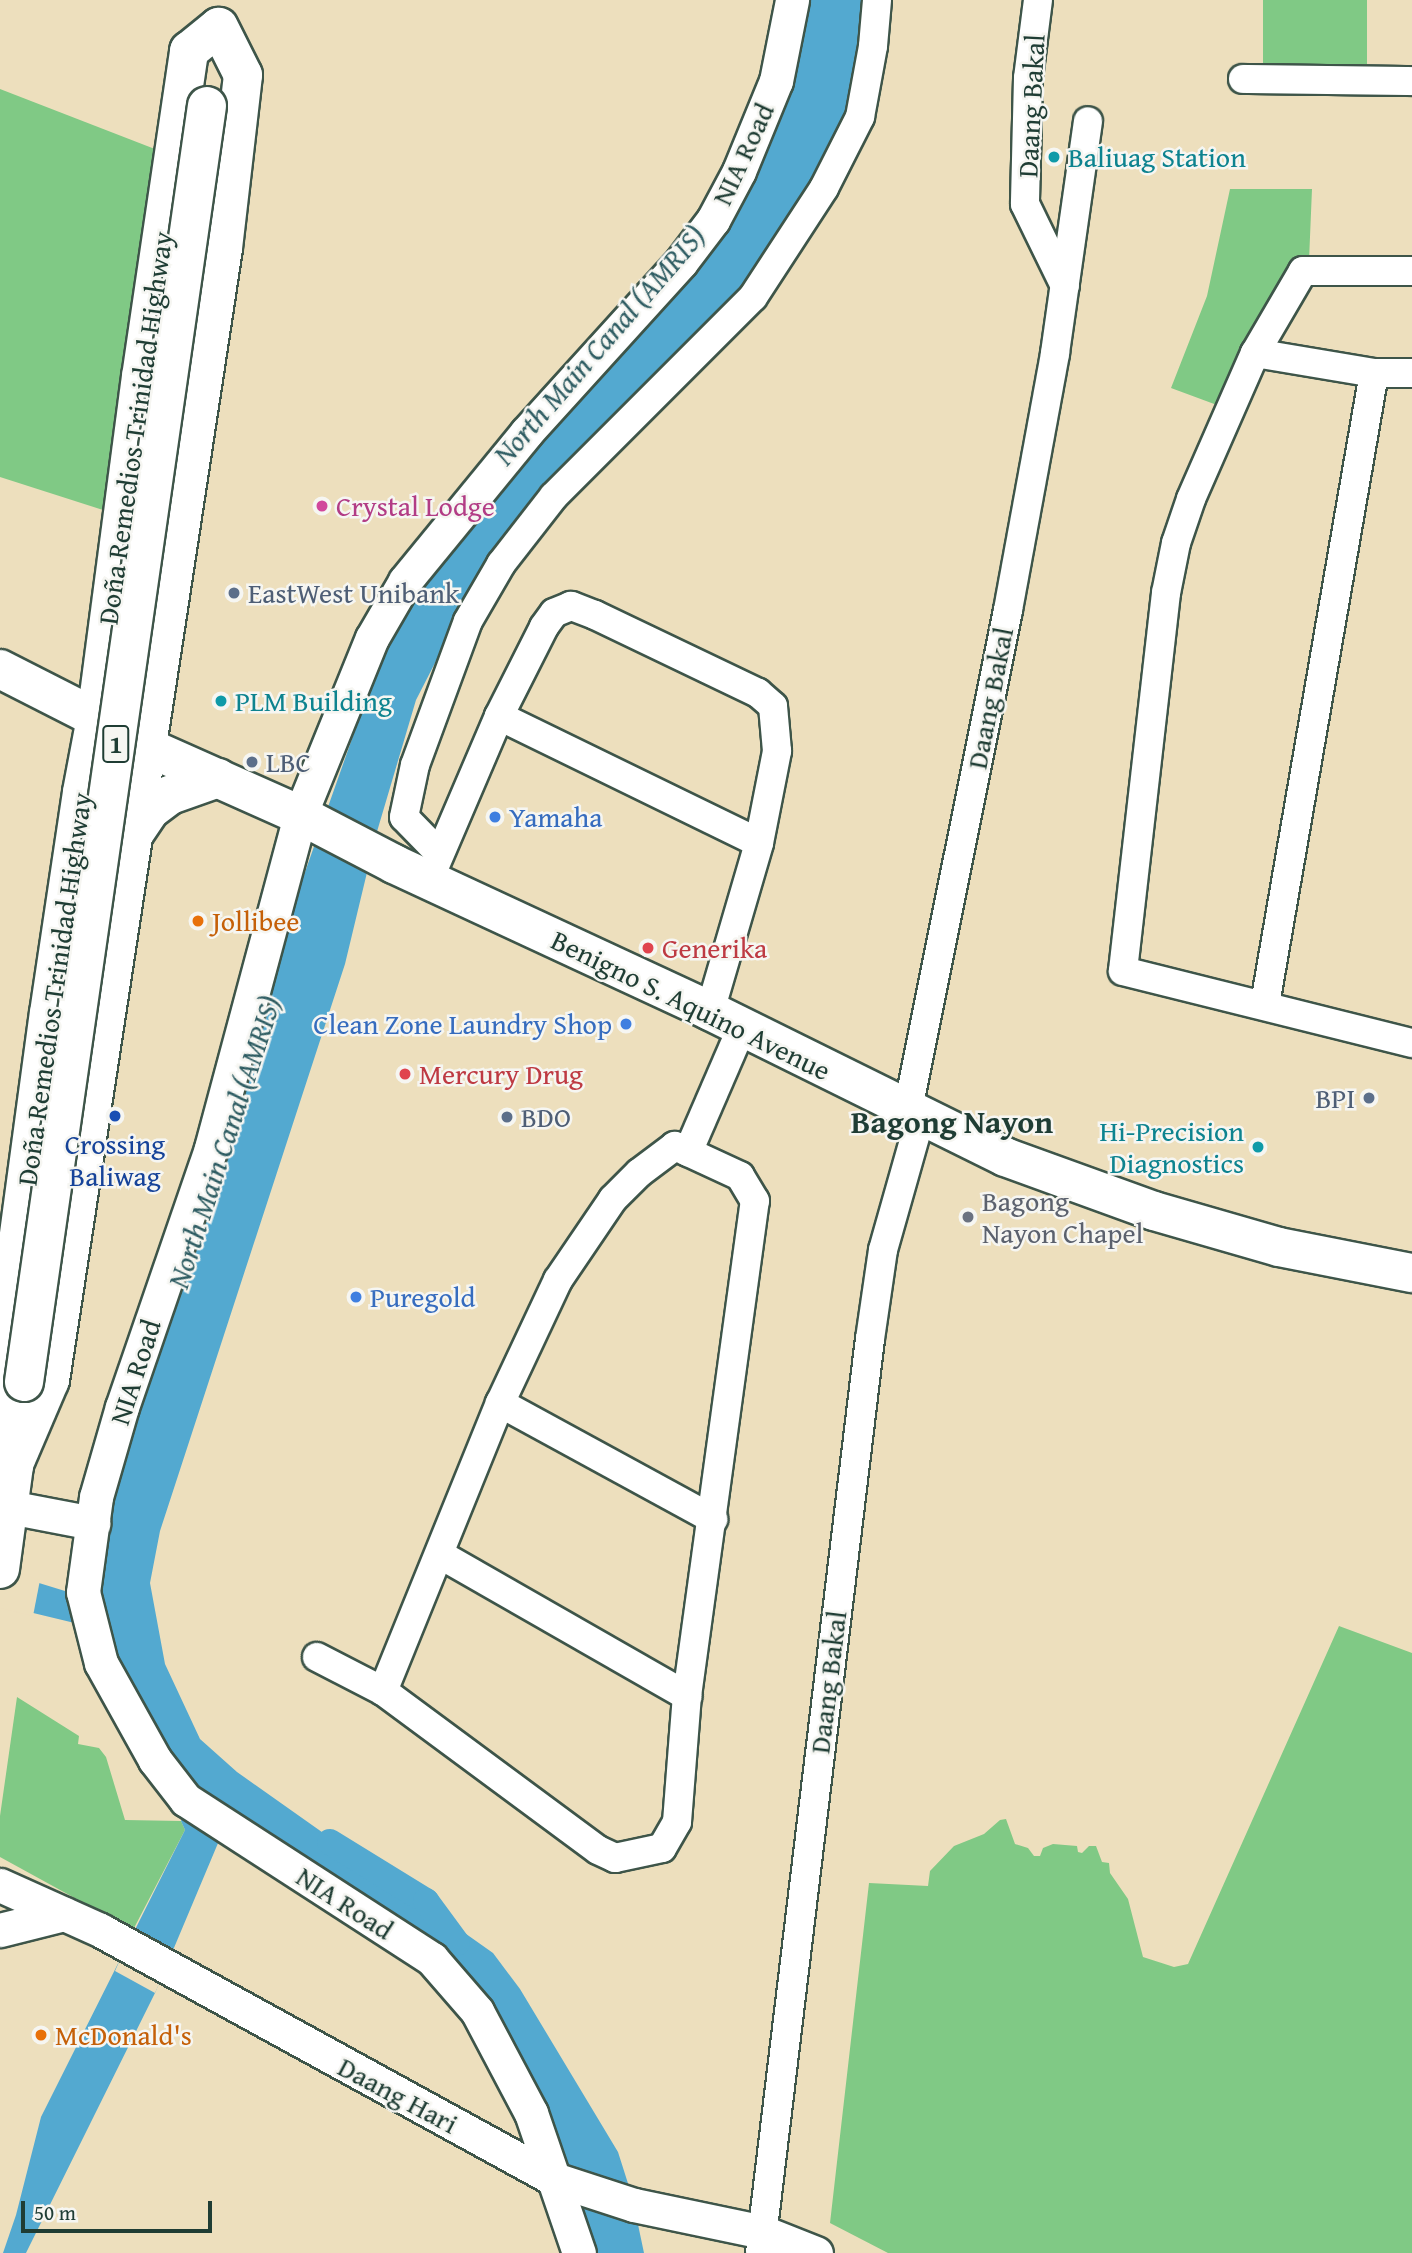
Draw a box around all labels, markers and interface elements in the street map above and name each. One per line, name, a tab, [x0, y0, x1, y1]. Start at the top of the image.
street label: Daang Bakal	[1010, 33, 1052, 179]
street label: NIA Road	[705, 98, 781, 210]
place label: Baliuag Station	[1068, 140, 1246, 174]
marker: Baliuag Station	[1046, 149, 1062, 165]
water label: North Main Canal (AMRIS)	[485, 218, 713, 472]
street label: Doña Remedios Trinidad Highway	[91, 229, 179, 627]
place label: Crystal Lodge	[336, 489, 495, 523]
marker: Crystal Lodge	[314, 498, 330, 514]
place label: EastWest Unibank	[248, 576, 459, 610]
marker: EastWest Unibank	[226, 585, 242, 601]
street label: Daang Bakal	[960, 624, 1020, 772]
place label: PLM Building	[235, 684, 392, 718]
marker: PLM Building	[213, 693, 229, 709]
road number: 1	[102, 722, 130, 766]
place label: LBC	[266, 745, 311, 779]
marker: LBC	[244, 754, 260, 770]
street label: Doña Remedios Trinidad Highway	[10, 790, 98, 1188]
place label: Yamaha	[509, 800, 602, 834]
marker: Yamaha	[487, 809, 503, 825]
place label: Jollibee	[212, 904, 299, 938]
marker: Jollibee	[190, 913, 206, 929]
street label: Benigno S. Aquino Avenue	[546, 923, 836, 1087]
place label: Generika	[662, 931, 767, 965]
marker: Generika	[640, 940, 656, 956]
water label: North Main Canal (AMRIS)	[160, 991, 288, 1293]
place label: Clean Zone Laundry Shop	[313, 1007, 612, 1041]
marker: Clean Zone Laundry Shop	[618, 1016, 634, 1032]
place label: Mercury Drug	[419, 1057, 583, 1091]
marker: Mercury Drug	[397, 1066, 413, 1082]
place label: BPI	[1315, 1081, 1355, 1115]
marker: BPI	[1361, 1090, 1377, 1106]
place label: BDO	[521, 1100, 571, 1134]
district label: Bagong Nayon	[851, 1103, 1053, 1141]
marker: Crossing Baliwag	[107, 1108, 123, 1124]
marker: BDO	[499, 1109, 515, 1125]
place label: Hi-Precision Diagnostics	[1099, 1114, 1244, 1180]
place label: Crossing Baliwag	[65, 1127, 165, 1193]
marker: Hi-Precision Diagnostics	[1250, 1139, 1266, 1155]
place label: Bagong Nayon Chapel	[982, 1184, 1143, 1250]
marker: Bagong Nayon Chapel	[960, 1209, 976, 1225]
place label: Puregold	[370, 1280, 475, 1314]
marker: Puregold	[348, 1289, 364, 1305]
street label: NIA Road	[102, 1315, 168, 1429]
street label: Daang Bakal	[803, 1609, 853, 1755]
street label: NIA Road	[290, 1859, 400, 1947]
place label: McDonald's	[55, 2018, 192, 2052]
marker: McDonald's	[33, 2027, 49, 2043]
street label: Daang Hari	[332, 2050, 464, 2140]
scale bar	[24, 2186, 215, 2230]
text: 50 m	[34, 2197, 76, 2228]

